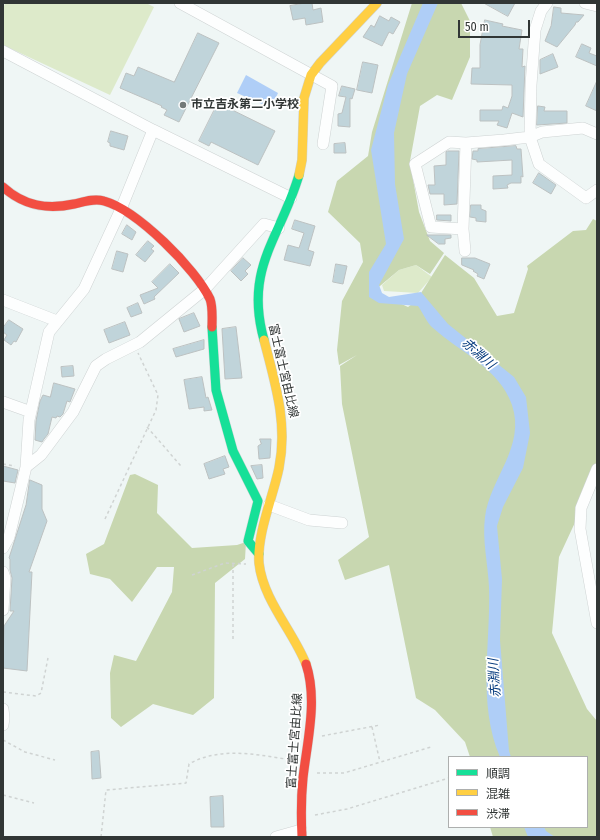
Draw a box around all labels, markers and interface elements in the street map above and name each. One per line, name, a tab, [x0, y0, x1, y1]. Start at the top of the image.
scale bar	[460, 12, 532, 38]
text: 50 m	[465, 20, 489, 34]
place label: 市立吉永第二小学校	[191, 98, 299, 112]
marker: 市立吉永第二小学校	[178, 100, 188, 110]
street label: 富士富士宮由比線	[265, 323, 301, 419]
water label: 赤淵川	[458, 335, 498, 373]
water label: 赤淵川	[486, 658, 504, 698]
street label: 富士富士宮由比線	[284, 693, 306, 789]
legend	[448, 756, 588, 828]
text: 順調	[486, 767, 510, 781]
text: 混雑	[486, 787, 510, 801]
text: 渋滞	[486, 807, 510, 821]

